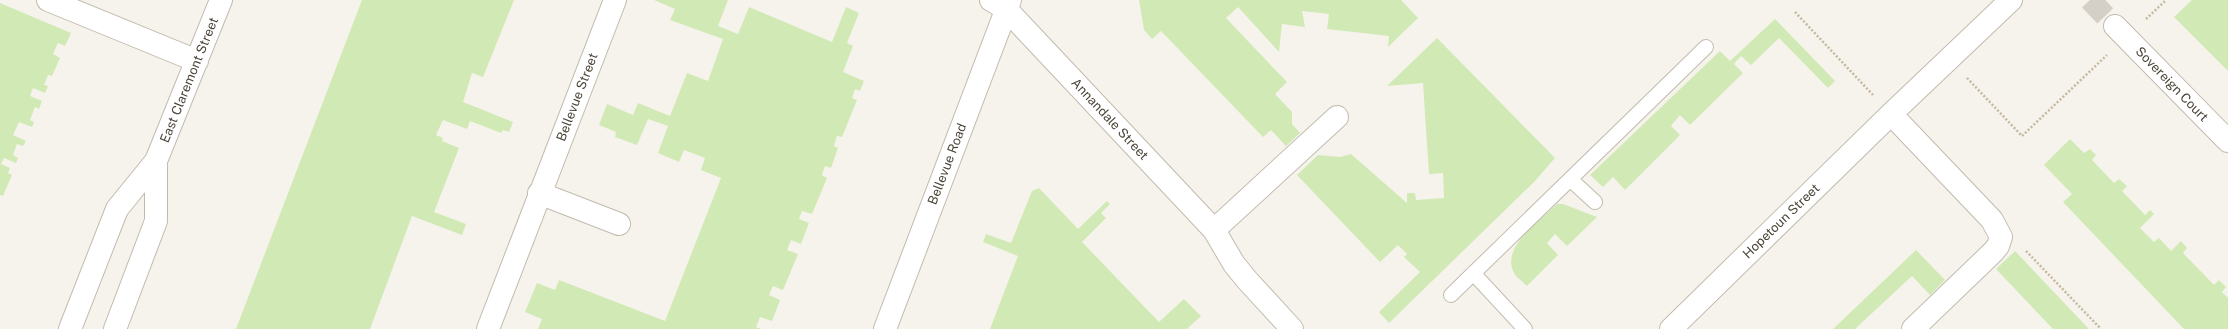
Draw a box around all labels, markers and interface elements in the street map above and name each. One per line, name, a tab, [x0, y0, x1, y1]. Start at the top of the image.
street label: East Claremont Street	[157, 15, 221, 145]
street label: Sovereign Court	[2133, 44, 2211, 124]
street label: Bellevue Street	[553, 51, 601, 143]
street label: Annandale Street	[1068, 75, 1152, 163]
street label: Bellevue Road	[925, 121, 969, 207]
street label: Hopetoun Street	[1740, 181, 1822, 261]

